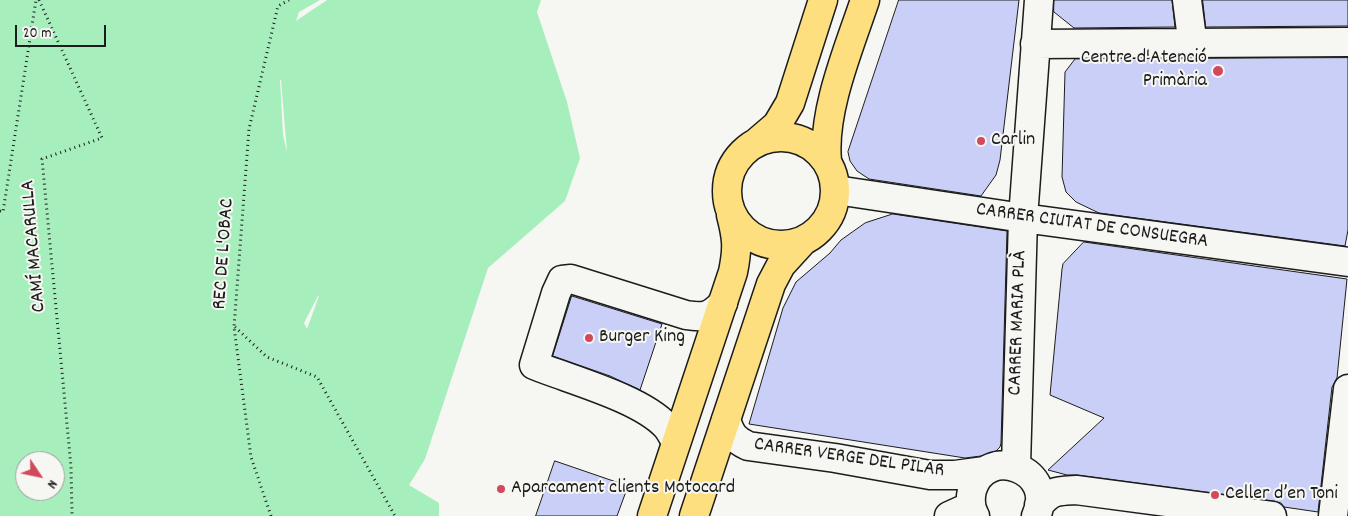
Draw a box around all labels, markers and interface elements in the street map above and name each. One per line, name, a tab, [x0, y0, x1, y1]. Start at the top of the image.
scale bar	[18, 15, 109, 47]
text: 20 m	[23, 23, 51, 45]
place label: Centre d'Atenció Primària	[1081, 47, 1207, 94]
marker: Centre d'Atenció Primària	[1211, 64, 1225, 78]
place label: Carlin	[991, 129, 1035, 153]
marker: Carlin	[975, 135, 987, 147]
street label: CAMÍ MACARULLA	[17, 179, 53, 313]
street label: REC DE L'OBAC	[209, 198, 241, 310]
street label: CARRER CIUTAT DE CONSUEGRA	[974, 199, 1210, 255]
street label: CARRER MARIA PLÀ	[1004, 250, 1034, 396]
place label: Burger King	[599, 326, 685, 350]
marker: Burger King	[583, 332, 595, 344]
street label: CARRER VERGE DEL PILAR	[752, 434, 946, 484]
north arrow	[15, 451, 65, 501]
text: N	[41, 475, 62, 492]
place label: Aparcament clients Motocard	[511, 477, 735, 501]
marker: Aparcament clients Motocard	[495, 483, 507, 495]
place label: Celler d’en Toni	[1225, 483, 1338, 507]
marker: Celler d’en Toni	[1209, 489, 1221, 501]

